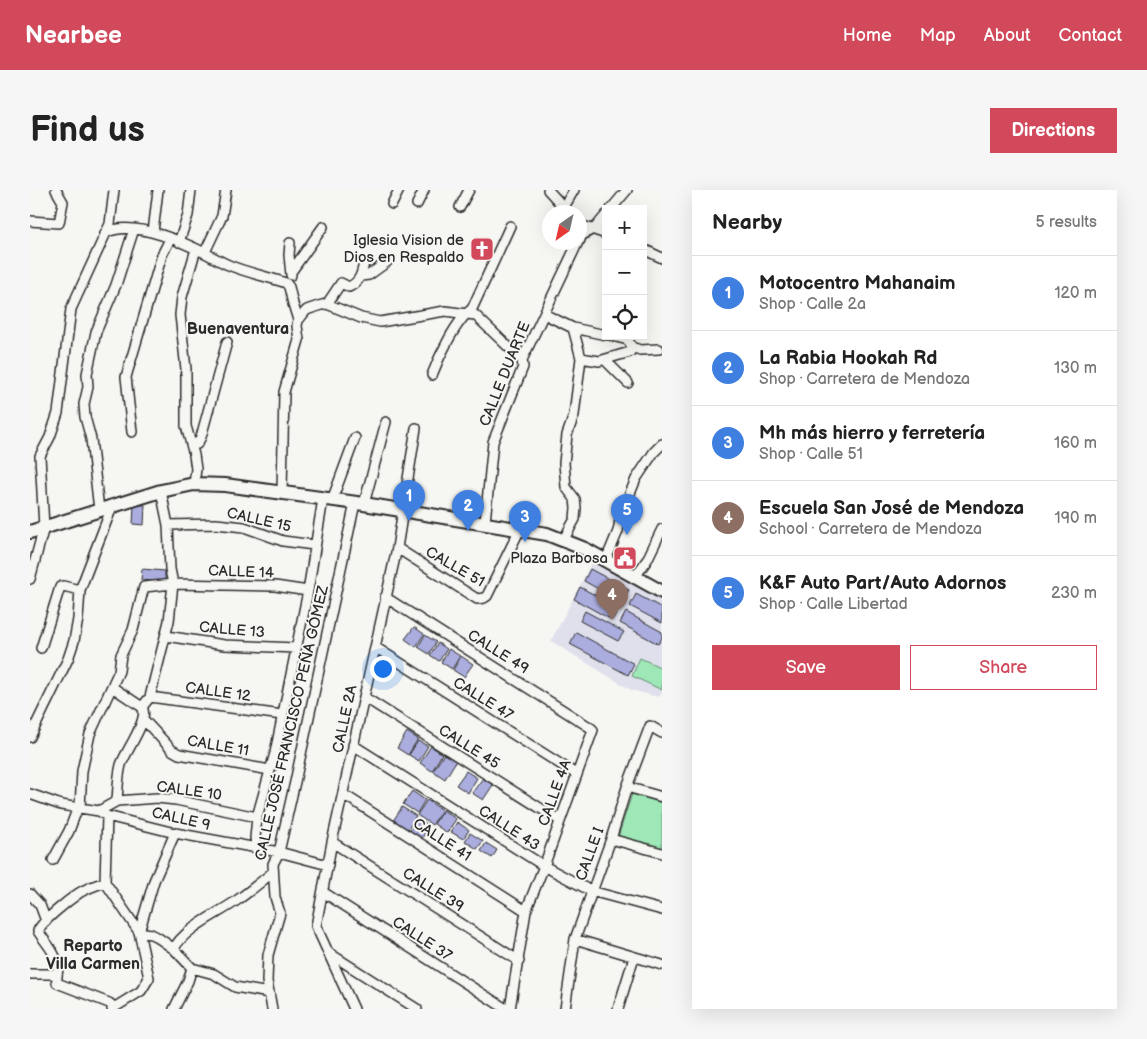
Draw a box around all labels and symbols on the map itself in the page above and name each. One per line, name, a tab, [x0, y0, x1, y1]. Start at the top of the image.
north arrow	[542, 205, 587, 250]
place label: Iglesia Vision de Dios en Respaldo	[344, 231, 464, 267]
church icon: Iglesia Vision de Dios en Respaldo	[469, 236, 495, 262]
street label: CALLE DUARTE	[475, 319, 535, 429]
district label: Buenaventura	[187, 320, 289, 339]
pin: 1	[393, 480, 425, 521]
pin: 2	[452, 490, 484, 531]
pin: 5	[611, 494, 643, 535]
pin: 3	[509, 501, 541, 542]
street label: CALLE 15	[225, 503, 293, 537]
street label: CALLE 51	[422, 542, 488, 592]
public building icon: Plaza Barbosa	[612, 545, 638, 571]
place label: Plaza Barbosa	[510, 549, 608, 568]
street label: CALLE 14	[208, 561, 274, 583]
pin: 4	[596, 579, 628, 620]
street label: CALLE JOSÉ FRANCISCO PEÑA GÓMEZ	[251, 583, 333, 862]
street label: CALLE 13	[198, 618, 266, 642]
street label: CALLE 49	[464, 626, 532, 678]
your location	[370, 656, 396, 682]
street label: CALLE 47	[449, 673, 517, 725]
street label: CALLE 12	[184, 678, 252, 706]
street label: CALLE 2A	[329, 682, 362, 755]
street label: CALLE 45	[435, 721, 503, 773]
street label: CALLE 11	[186, 731, 250, 761]
street label: CALLE 4A	[534, 756, 576, 829]
street label: CALLE 10	[155, 777, 223, 805]
street label: CALLE 43	[475, 801, 543, 855]
street label: CALLE 9	[150, 803, 212, 835]
street label: CALLE 41	[409, 814, 475, 866]
street label: CALLE I	[572, 824, 609, 883]
street label: CALLE 39	[399, 864, 467, 916]
street label: CALLE 37	[388, 913, 456, 966]
district label: Reparto Villa Carmen	[46, 937, 140, 974]

